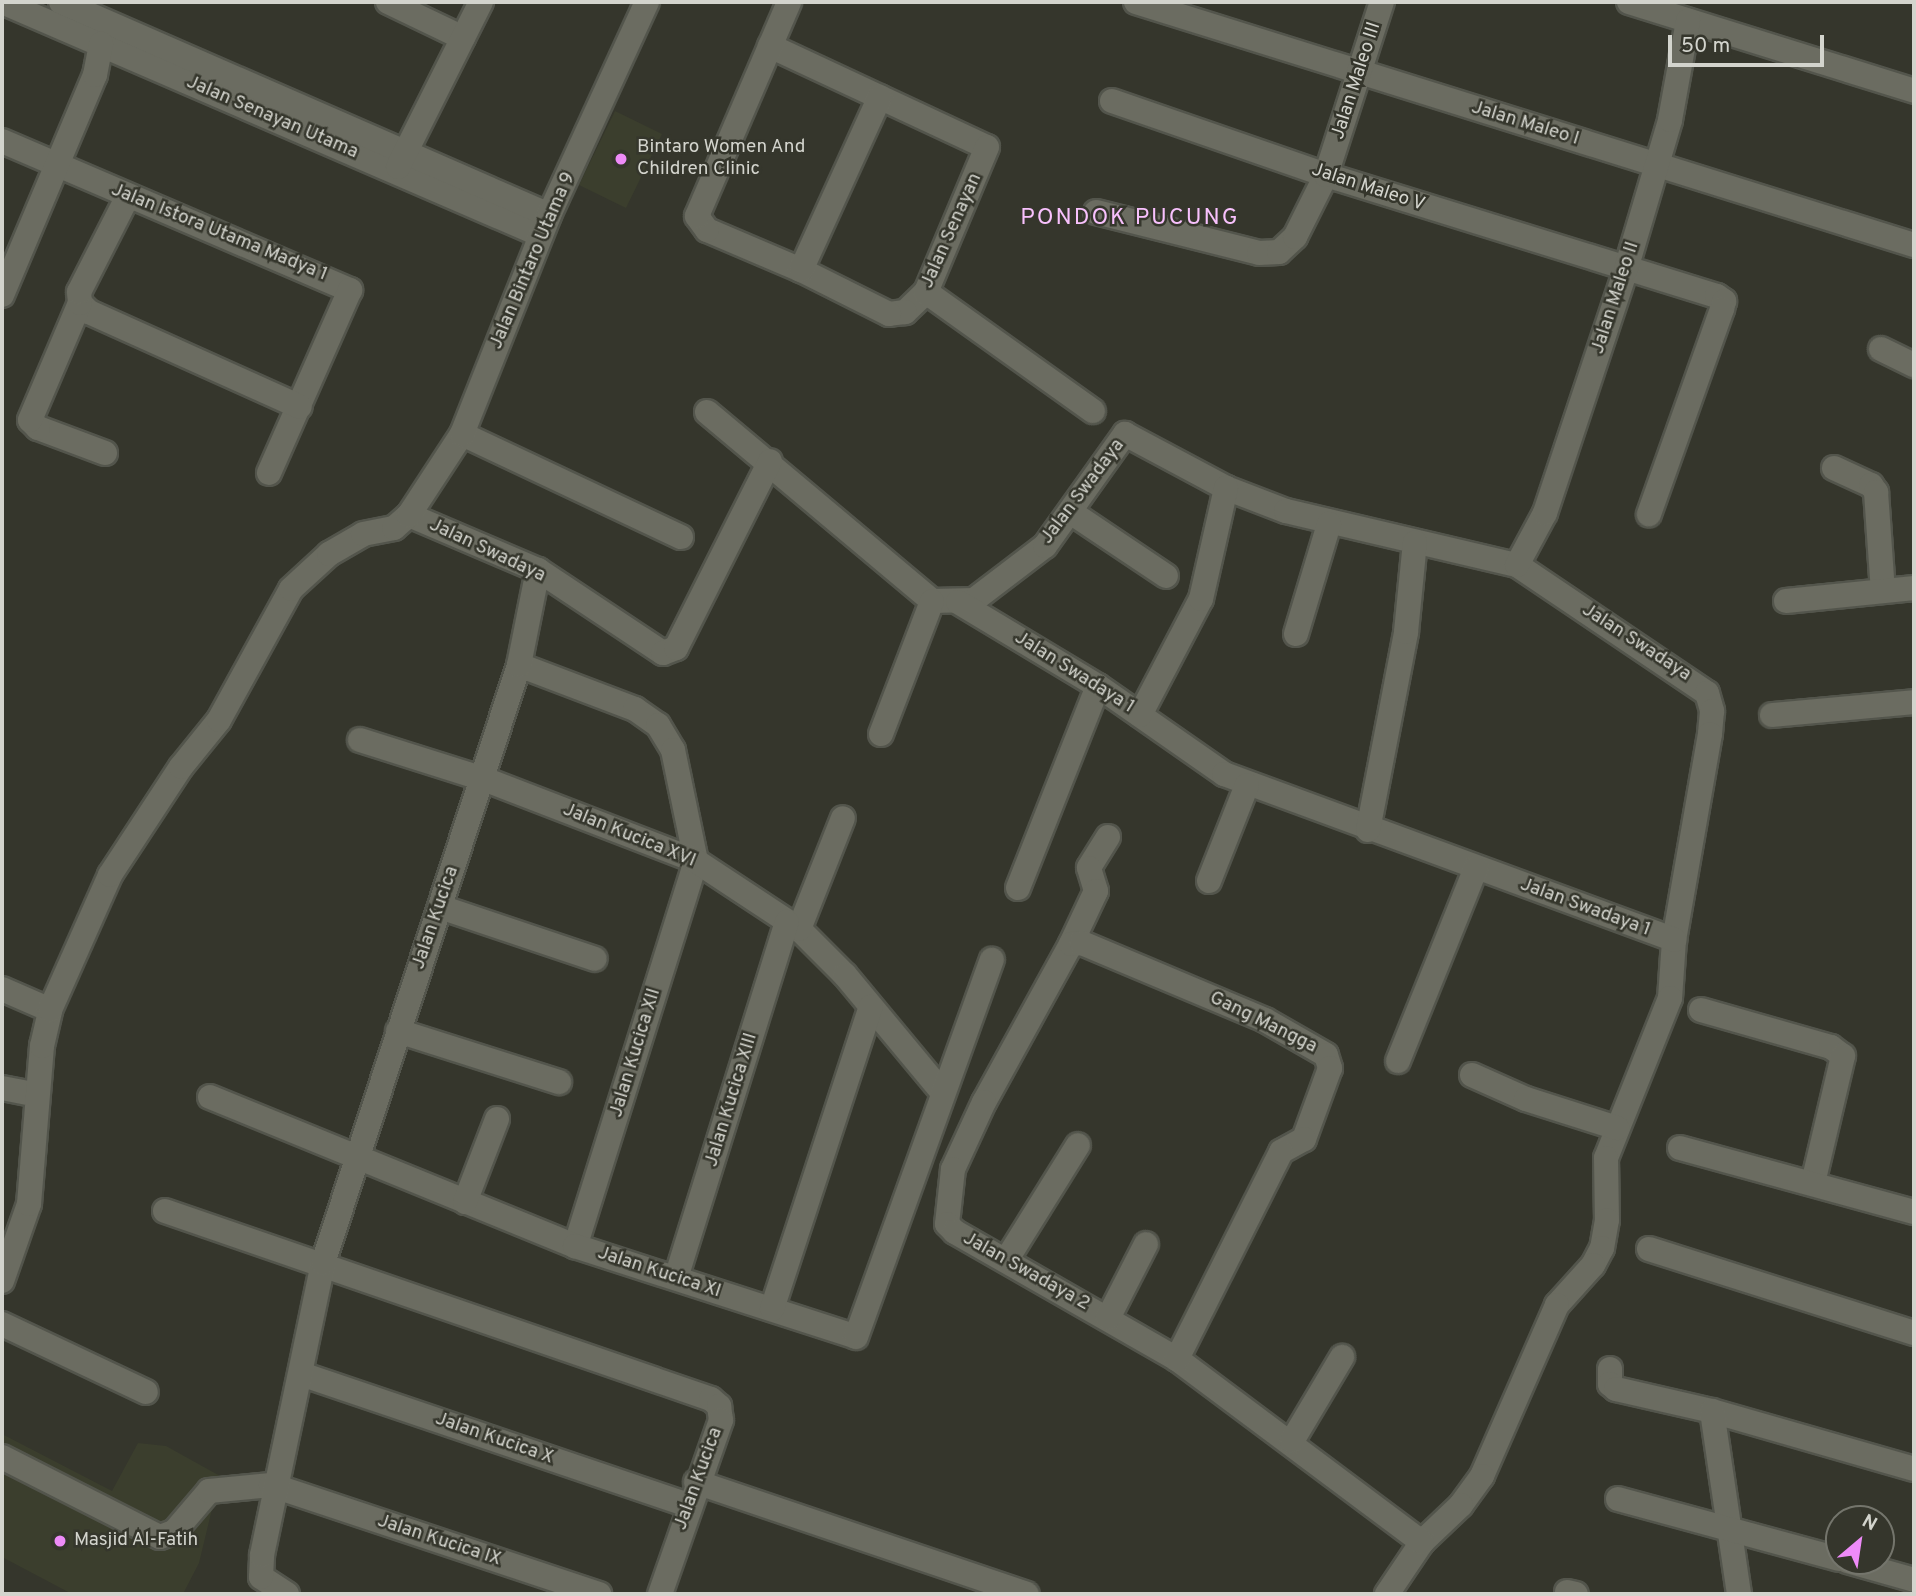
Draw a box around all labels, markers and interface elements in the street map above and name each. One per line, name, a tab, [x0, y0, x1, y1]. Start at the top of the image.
street label: Jalan Maleo III	[1327, 19, 1387, 143]
scale bar	[1671, 21, 1827, 65]
text: 50 m	[1681, 33, 1730, 60]
street label: Jalan Senayan Utama	[183, 71, 361, 165]
street label: Jalan Maleo I	[1468, 97, 1582, 151]
place label: Bintaro Women And Children Clinic	[637, 137, 807, 181]
marker: Bintaro Women And Children Clinic	[611, 149, 631, 169]
street label: Jalan Maleo V	[1308, 159, 1428, 217]
street label: Jalan Bintaro Utama 9	[485, 169, 581, 353]
street label: Jalan Senayan	[916, 170, 988, 292]
street label: Jalan Istora Utama Madya 1	[108, 179, 330, 287]
district label: PONDOK PUCUNG	[1022, 205, 1238, 233]
street label: Jalan Maleo II	[1587, 239, 1645, 357]
street label: Jalan Swadaya	[1036, 435, 1130, 549]
street label: Jalan Swadaya	[425, 514, 549, 588]
street label: Jalan Swadaya	[1577, 599, 1695, 687]
street label: Jalan Swadaya 1	[1010, 627, 1138, 719]
street label: Jalan Kucica XVI	[559, 799, 699, 873]
street label: Jalan Kucica	[408, 864, 464, 972]
street label: Jalan Swadaya 1	[1517, 874, 1653, 942]
street label: Jalan Kucica XII	[606, 986, 666, 1120]
street label: Gang Mangga	[1206, 987, 1320, 1059]
street label: Jalan Kucica XIII	[701, 1030, 763, 1170]
street label: Jalan Swadaya 2	[959, 1228, 1093, 1316]
street label: Jalan Kucica XI	[594, 1242, 724, 1304]
street label: Jalan Kucica X	[432, 1408, 556, 1470]
street label: Jalan Kucica	[670, 1425, 728, 1533]
north arrow	[1825, 1505, 1895, 1575]
street label: Jalan Kucica IX	[374, 1510, 504, 1572]
text: N	[1857, 1510, 1881, 1537]
place label: Masjid Al-Fatih	[74, 1530, 199, 1552]
marker: Masjid Al-Fatih	[52, 1533, 68, 1549]

